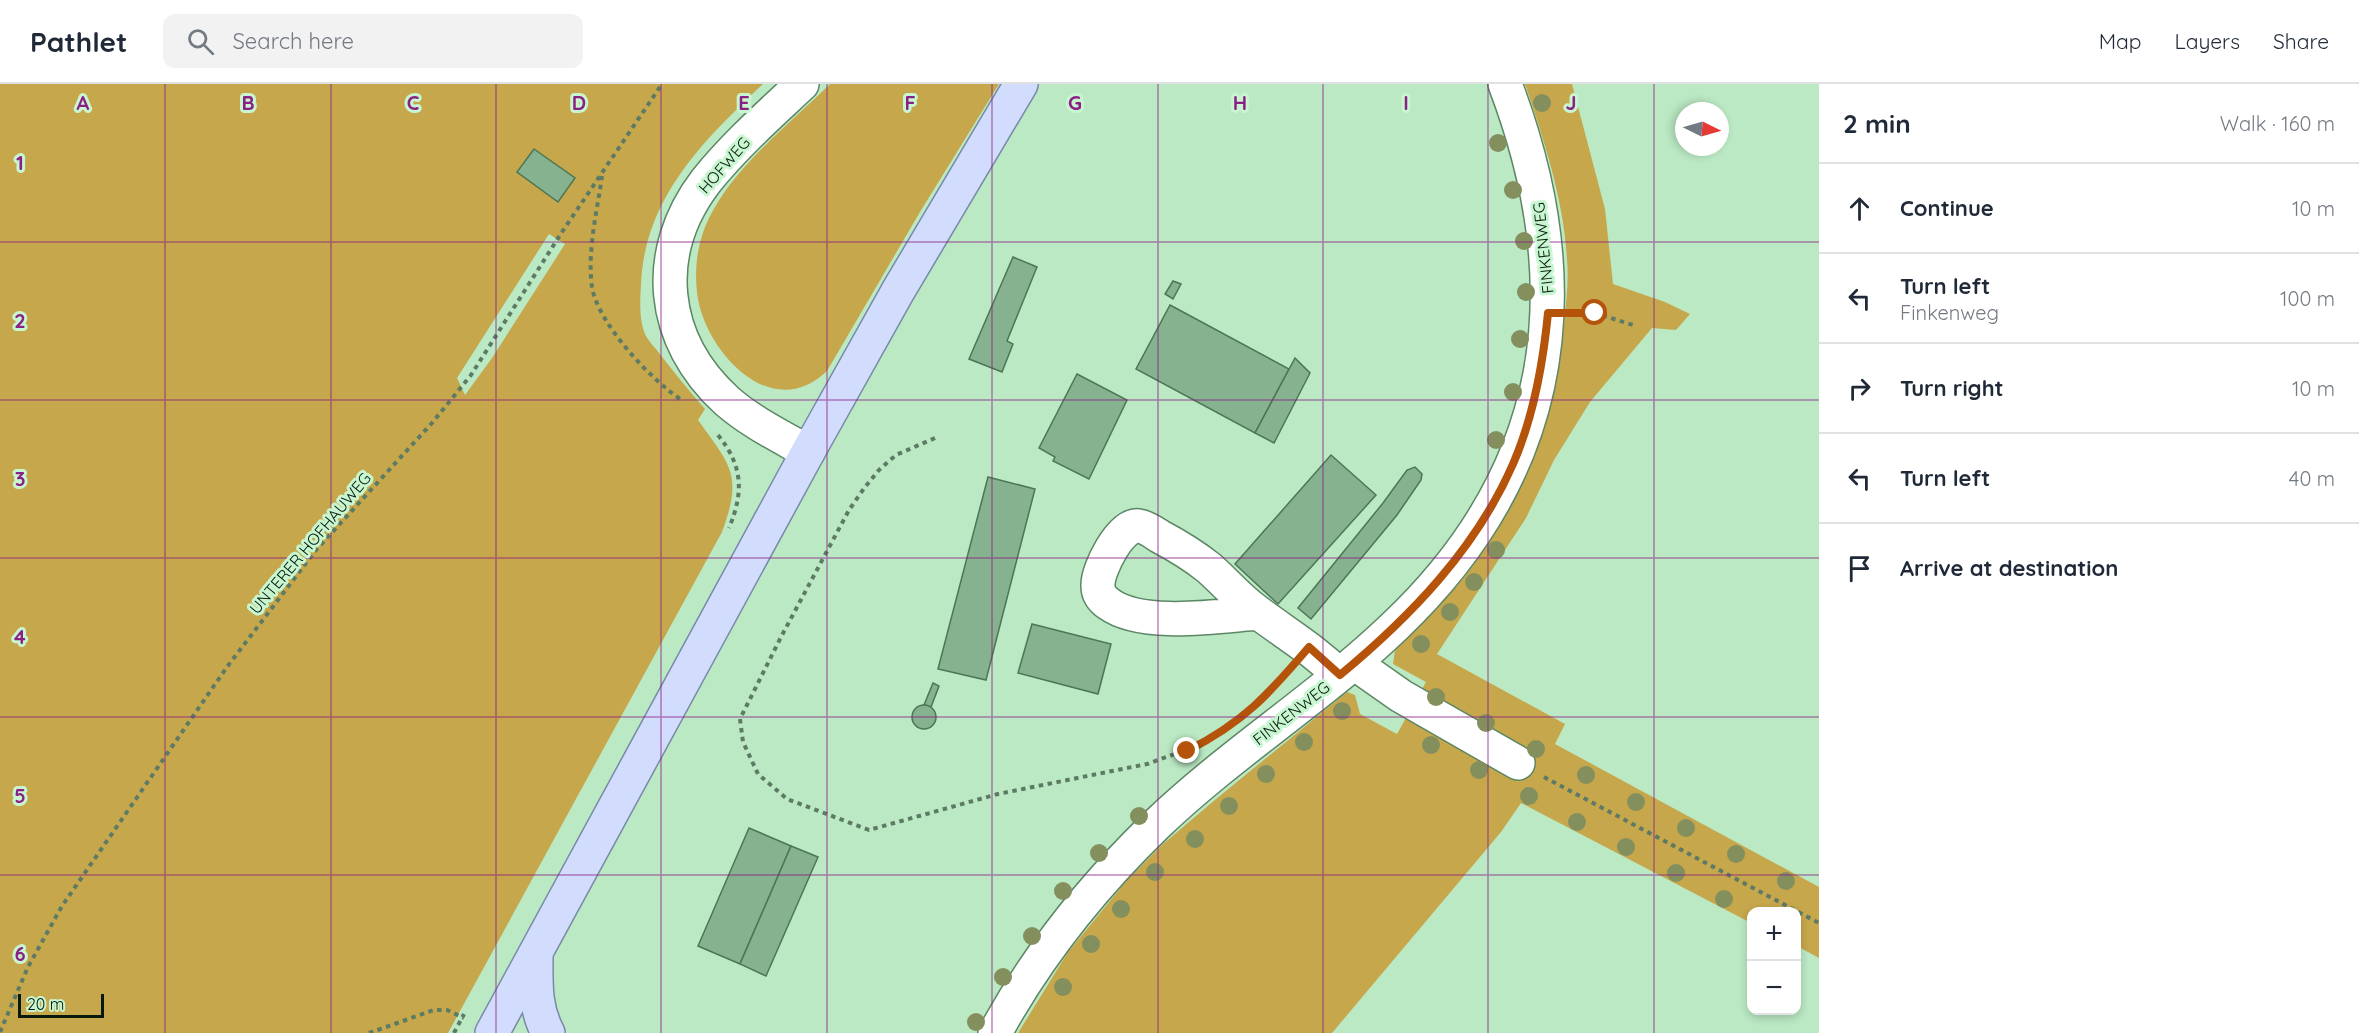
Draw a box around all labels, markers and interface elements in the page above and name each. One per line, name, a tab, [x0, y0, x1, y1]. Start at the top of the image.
search box	[163, 14, 583, 68]
text: Pathlet	[30, 24, 127, 59]
icon: search	[184, 25, 217, 58]
text: Search here	[232, 27, 354, 55]
text: Map	[2099, 28, 2142, 54]
text: Layers	[2175, 28, 2240, 54]
text: Share	[2273, 28, 2329, 54]
text: A	[77, 90, 90, 115]
text: B	[241, 90, 255, 115]
text: C	[407, 90, 420, 115]
text: D	[572, 90, 586, 115]
text: E	[738, 90, 750, 115]
text: F	[904, 90, 916, 115]
text: G	[1068, 90, 1082, 115]
text: H	[1233, 90, 1247, 115]
text: I	[1403, 90, 1409, 115]
text: J	[1565, 90, 1577, 115]
north arrow	[1675, 102, 1729, 156]
text: 2 min	[1843, 107, 1911, 140]
text: Walk · 160 m	[2220, 111, 2335, 136]
street label: HOFWEG	[694, 133, 754, 197]
text: 1	[16, 150, 24, 175]
icon: ahead	[1843, 192, 1876, 225]
text: Continue	[1900, 194, 1994, 222]
text: 10 m	[2292, 196, 2335, 221]
street label: FINKENWEG	[1528, 201, 1558, 295]
text: Turn left	[1900, 272, 1990, 300]
icon: left	[1843, 282, 1876, 315]
text: 100 m	[2280, 286, 2335, 311]
route start	[1581, 299, 1607, 325]
text: Finkenweg	[1900, 300, 1999, 325]
text: 2	[14, 308, 26, 333]
icon: right	[1843, 372, 1876, 405]
text: Turn right	[1900, 374, 2004, 402]
text: 10 m	[2292, 376, 2335, 401]
icon: left	[1843, 462, 1876, 495]
text: Turn left	[1900, 464, 1990, 492]
text: 3	[15, 466, 25, 491]
text: 40 m	[2289, 466, 2335, 491]
street label: UNTERER HOFHAUWEG	[245, 468, 375, 618]
icon: arrive	[1843, 552, 1876, 585]
text: Arrive at destination	[1900, 554, 2118, 582]
text: 4	[14, 624, 26, 649]
street label: FINKENWEG	[1249, 677, 1333, 749]
route end	[1173, 737, 1199, 763]
text: 5	[14, 783, 26, 808]
map controls	[1747, 907, 1801, 1015]
button: +	[1747, 907, 1801, 961]
text: 6	[14, 941, 26, 966]
button: −	[1747, 961, 1801, 1015]
scale bar	[18, 991, 104, 1018]
text: 20 m	[27, 994, 64, 1014]

